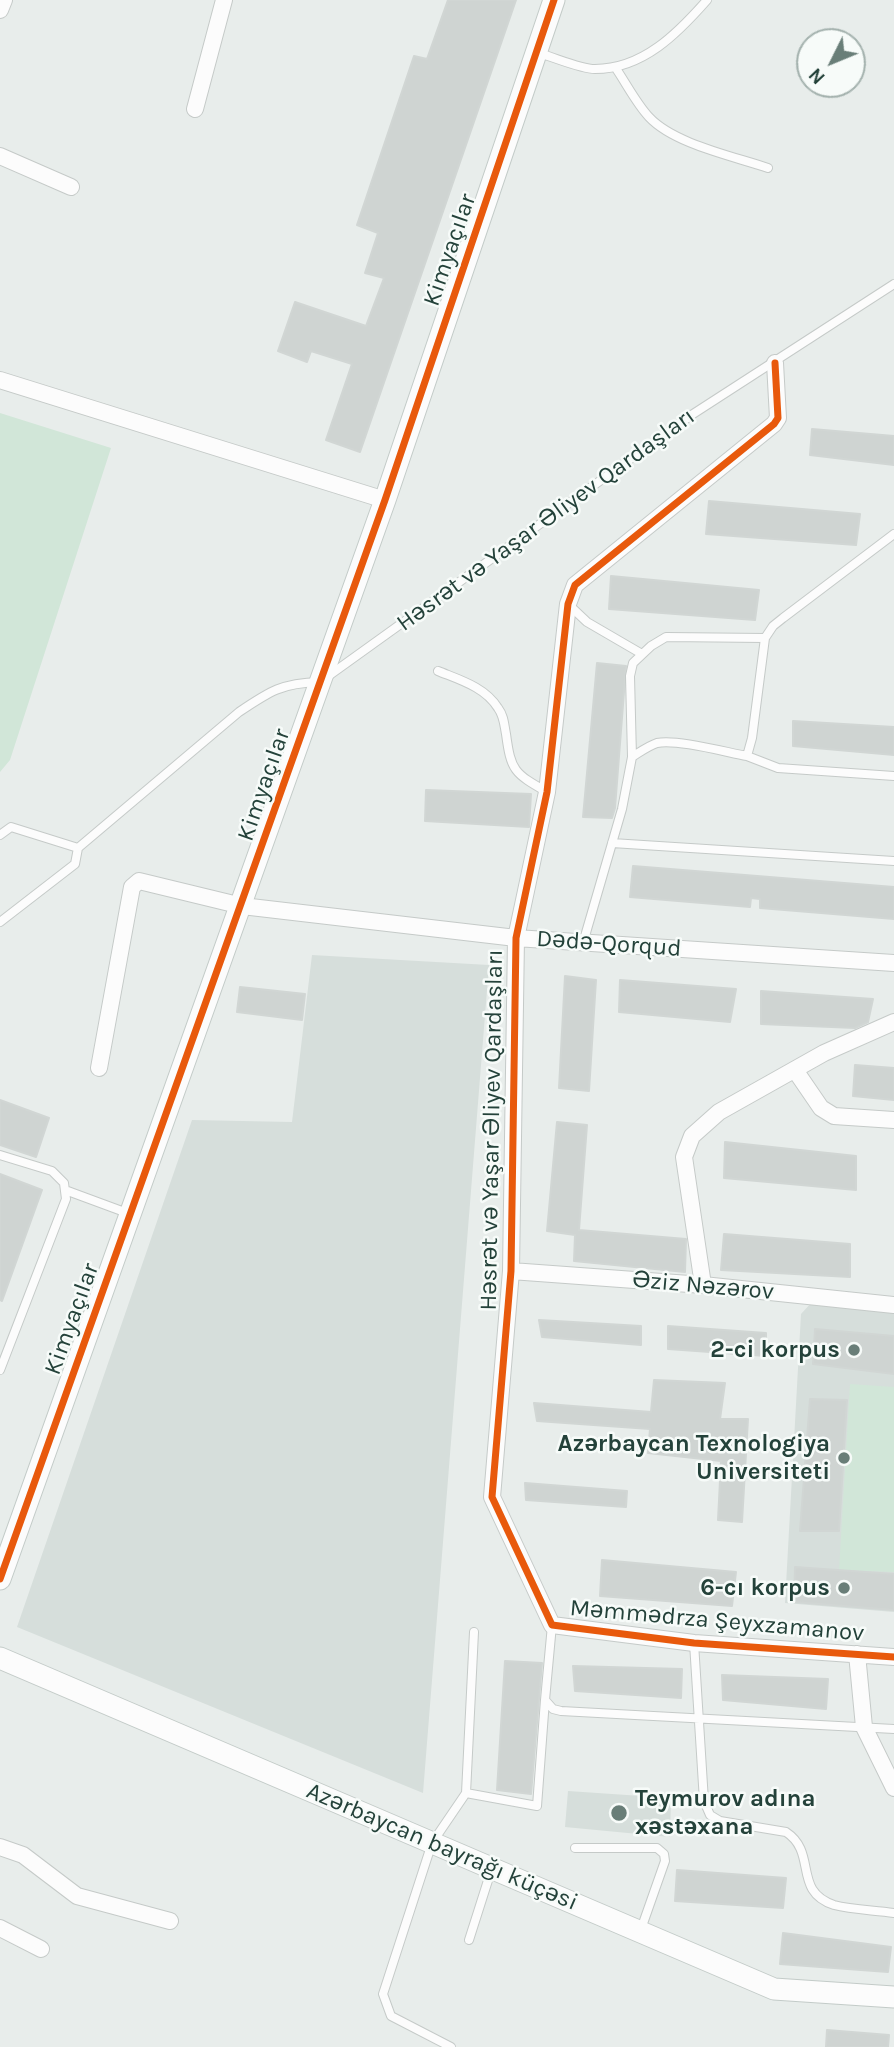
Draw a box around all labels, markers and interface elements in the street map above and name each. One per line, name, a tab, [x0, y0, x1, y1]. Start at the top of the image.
north arrow	[796, 28, 866, 98]
text: N	[804, 63, 830, 88]
street label: Kimyaçılar	[417, 190, 483, 310]
street label: Həsrət və Yaşar Əliyev Qardaşları	[391, 402, 701, 638]
street label: Kimyaçılar	[231, 725, 297, 845]
street label: Dədə-Qorqud	[536, 925, 682, 963]
street label: Həsrət və Yaşar Əliyev Qardaşları	[474, 949, 510, 1311]
street label: Kimyaçılar	[39, 1259, 105, 1379]
street label: Əziz Nəzərov	[631, 1265, 775, 1307]
place label: 2-ci korpus	[710, 1336, 840, 1364]
marker: 2-ci korpus	[846, 1342, 862, 1358]
place label: Azərbaycan Texnologiya Universiteti	[558, 1430, 830, 1486]
marker: Azərbaycan Texnologiya Universiteti	[836, 1450, 852, 1466]
place label: 6-cı korpus	[700, 1574, 830, 1602]
marker: 6-cı korpus	[836, 1580, 852, 1596]
street label: Məmmədrza Şeyxzamanov	[569, 1594, 865, 1648]
street label: Azərbaycan bayrağı küçəsi	[302, 1777, 582, 1917]
place label: Teymurov adına xəstəxana	[635, 1785, 816, 1841]
marker: Teymurov adına xəstəxana	[609, 1803, 629, 1823]

